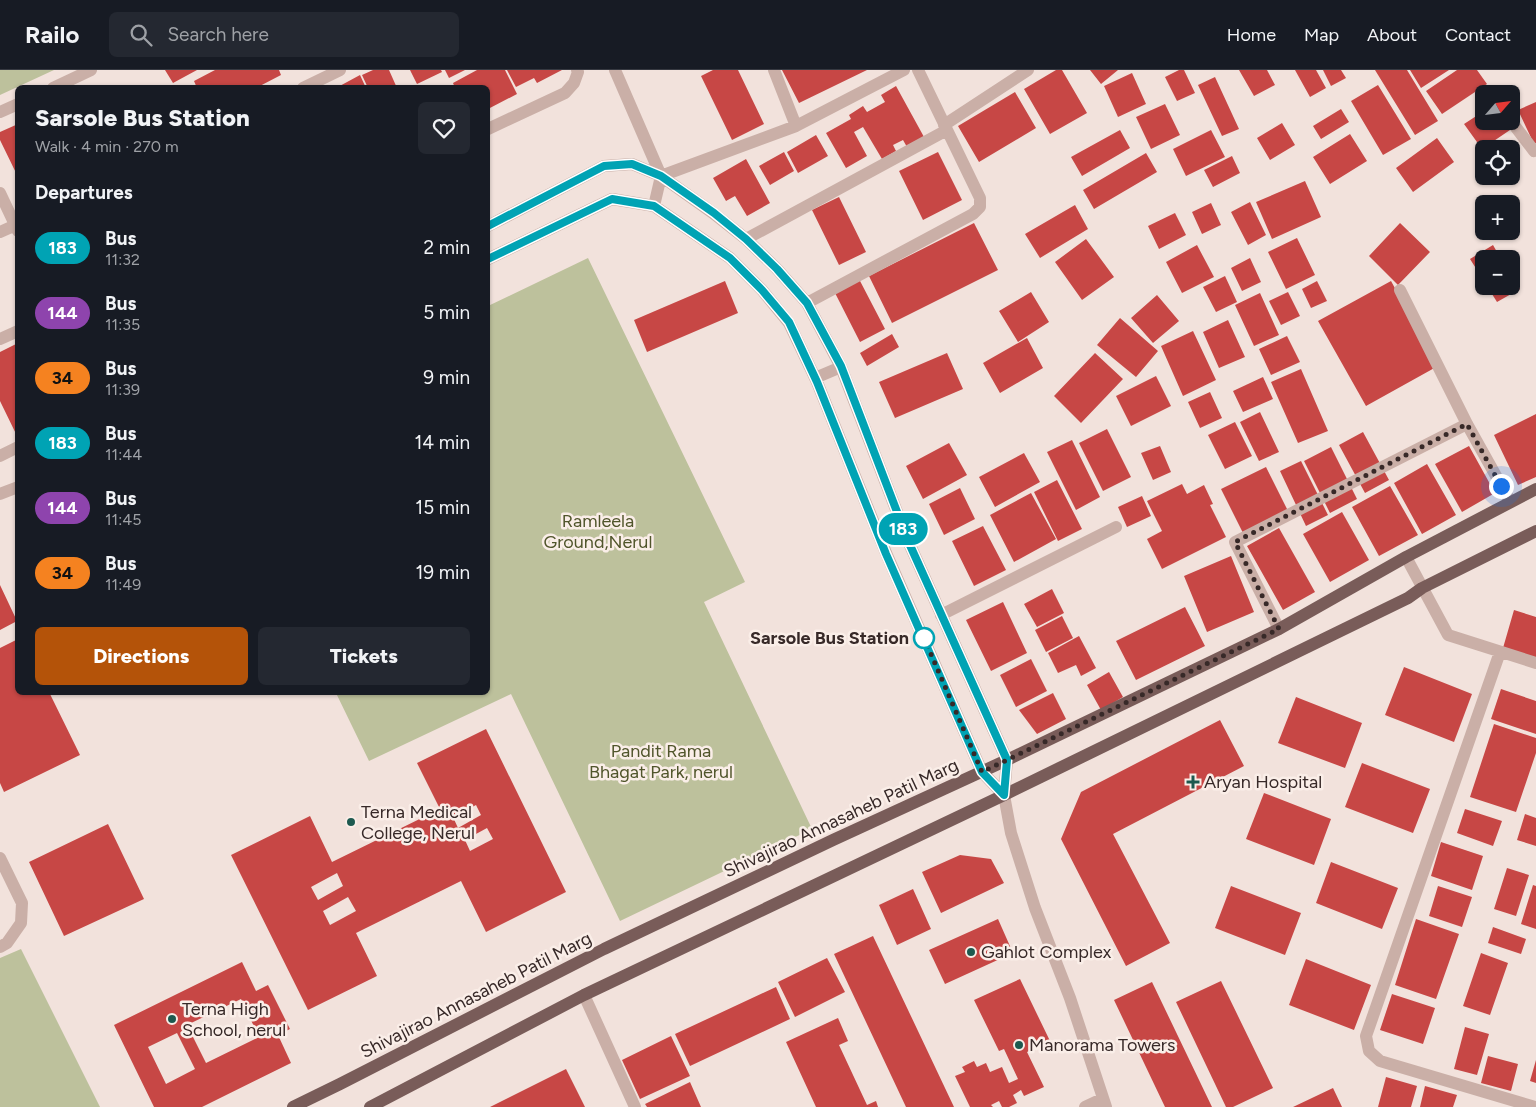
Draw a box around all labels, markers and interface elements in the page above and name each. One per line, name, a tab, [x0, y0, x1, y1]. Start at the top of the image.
search box	[109, 12, 459, 57]
text: Railo	[25, 20, 79, 49]
icon: search	[127, 21, 155, 49]
text: Search here	[167, 23, 269, 46]
text: Home	[1227, 24, 1276, 46]
text: Map	[1304, 24, 1339, 46]
text: About	[1367, 24, 1417, 46]
text: Contact	[1445, 24, 1511, 46]
north arrow	[1475, 85, 1520, 130]
map controls	[1475, 85, 1520, 295]
button: heart	[418, 102, 470, 154]
text: Sarsole Bus Station	[35, 103, 250, 132]
text: Walk · 4 min · 270 m	[35, 137, 179, 156]
button: locate	[1475, 140, 1520, 185]
text: Departures	[35, 181, 133, 204]
button: +	[1475, 195, 1520, 240]
text: Bus	[105, 227, 136, 250]
text: 2 min	[424, 236, 470, 259]
text: 183	[48, 237, 77, 259]
text: 11:32	[105, 250, 140, 269]
button: −	[1475, 250, 1520, 295]
text: Bus	[105, 292, 136, 315]
text: 5 min	[423, 301, 470, 324]
text: 144	[47, 302, 78, 324]
text: 11:35	[105, 315, 140, 334]
text: Bus	[105, 357, 136, 380]
text: 9 min	[423, 366, 470, 389]
text: 34	[52, 367, 73, 389]
text: 11:39	[105, 380, 140, 399]
text: Bus	[105, 422, 136, 445]
text: 14 min	[414, 431, 470, 454]
text: 183	[48, 432, 77, 454]
text: 11:44	[105, 445, 142, 464]
your location	[1489, 474, 1514, 499]
text: Bus	[105, 487, 136, 510]
text: 15 min	[415, 496, 470, 519]
text: 144	[47, 497, 78, 519]
text: 11:45	[105, 510, 141, 529]
park label: Ramleela Ground,Nerul	[544, 510, 652, 553]
line badge: 183	[874, 513, 932, 545]
text: 183	[889, 518, 917, 540]
text: Bus	[105, 552, 136, 575]
text: 19 min	[416, 561, 470, 584]
text: 34	[52, 562, 73, 584]
text: 11:49	[105, 575, 141, 594]
button: Directions	[35, 627, 248, 685]
button: Tickets	[258, 627, 470, 685]
place label: Sarsole Bus Station	[750, 627, 909, 649]
marker: Sarsole Bus Station	[913, 627, 935, 649]
park label: Pandit Rama Bhagat Park, nerul	[589, 740, 733, 783]
street label: Shivajirao Annasaheb Patil Marg	[720, 754, 962, 882]
place label: Aryan Hospital	[1204, 771, 1322, 793]
marker: Aryan Hospital	[1186, 775, 1200, 789]
place label: Terna Medical College, Nerul	[361, 801, 475, 844]
marker: Terna Medical College, Nerul	[345, 816, 357, 828]
street label: Shivajirao Annasaheb Patil Marg	[357, 927, 595, 1063]
place label: Gahlot Complex	[981, 941, 1112, 963]
marker: Gahlot Complex	[965, 946, 977, 958]
place label: Terna High School, nerul	[182, 998, 286, 1041]
marker: Terna High School, nerul	[166, 1013, 178, 1025]
place label: Manorama Towers	[1029, 1034, 1175, 1056]
marker: Manorama Towers	[1013, 1039, 1025, 1051]

